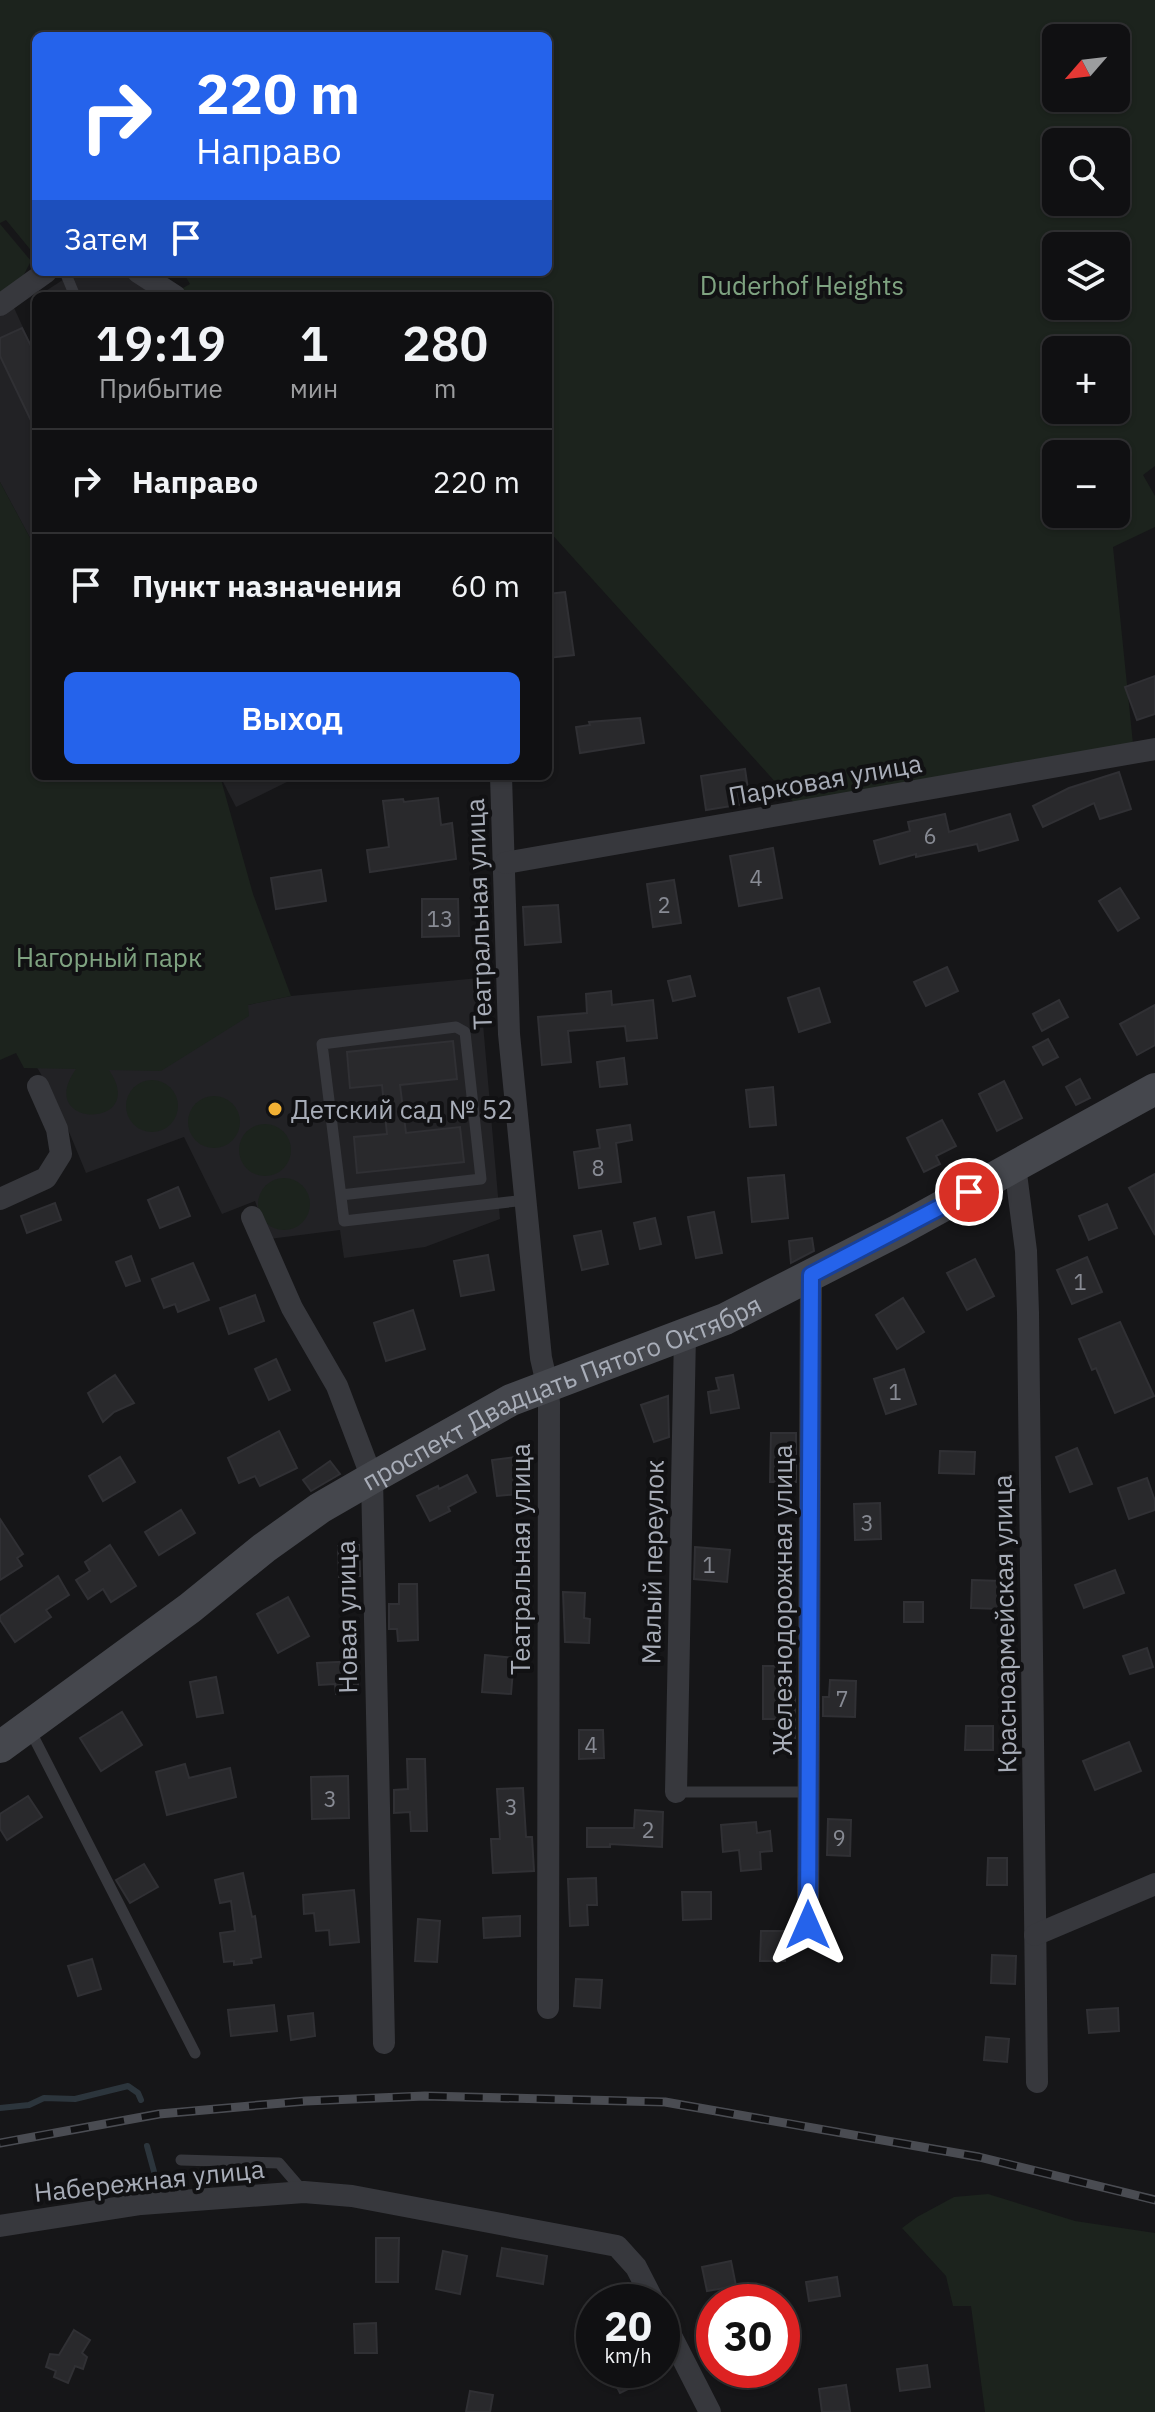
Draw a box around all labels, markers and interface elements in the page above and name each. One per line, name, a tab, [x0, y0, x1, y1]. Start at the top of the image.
north arrow	[1042, 24, 1130, 112]
map controls	[1042, 24, 1130, 528]
text: 220 m	[196, 57, 360, 129]
icon: right	[64, 64, 168, 168]
text: Направо	[196, 127, 342, 174]
button: search	[1042, 128, 1130, 216]
icon: arrive	[164, 216, 208, 260]
text: Затем	[64, 219, 148, 258]
button: layers	[1042, 232, 1130, 320]
park label: Duderhof Heights	[700, 268, 904, 302]
text: 19:19	[96, 312, 226, 374]
text: 1	[300, 312, 328, 374]
text: 280	[402, 312, 488, 374]
button: +	[1042, 336, 1130, 424]
text: Прибытие	[99, 371, 223, 405]
text: мин	[290, 371, 338, 405]
text: m	[434, 371, 457, 405]
button: −	[1042, 440, 1130, 528]
icon: right	[64, 459, 108, 503]
text: Направо	[132, 462, 258, 501]
text: 220 m	[433, 462, 520, 501]
icon: arrive	[64, 563, 108, 607]
text: Пункт назначения	[132, 566, 402, 605]
text: 60 m	[451, 566, 520, 605]
button: Выход	[64, 672, 520, 764]
street label: Парковая улица	[726, 745, 924, 813]
street label: Театральная улица	[457, 797, 499, 1030]
house number: 6	[923, 821, 937, 850]
house number: 4	[749, 863, 763, 892]
house number: 2	[657, 890, 671, 919]
house number: 13	[427, 904, 453, 933]
park label: Нагорный парк	[16, 940, 202, 974]
place label: Детский сад № 52	[291, 1092, 513, 1126]
marker: Детский сад № 52	[266, 1100, 284, 1118]
house number: 8	[591, 1153, 605, 1182]
pin	[935, 1158, 1003, 1226]
icon: arrive	[947, 1170, 991, 1214]
house number: 1	[1073, 1267, 1087, 1296]
street label: проспект Двадцать Пятого Октября	[355, 1286, 767, 1498]
house number: 1	[888, 1377, 902, 1406]
street label: Театральная улица	[503, 1443, 537, 1675]
street label: Железнодорожная улица	[765, 1444, 799, 1756]
street label: Малый переулок	[633, 1459, 671, 1665]
street label: Красноармейская улица	[984, 1474, 1024, 1774]
house number: 3	[860, 1508, 874, 1537]
street label: Новая улица	[328, 1540, 364, 1694]
house number: 1	[702, 1550, 716, 1579]
house number: 7	[835, 1684, 849, 1713]
house number: 4	[584, 1730, 598, 1759]
house number: 3	[323, 1784, 337, 1813]
house number: 3	[504, 1792, 518, 1821]
house number: 2	[641, 1815, 655, 1844]
house number: 9	[832, 1823, 846, 1852]
position arrow	[766, 1883, 850, 1967]
street label: Набережная улица	[32, 2151, 266, 2209]
speed limit sign: 30	[696, 2284, 800, 2388]
text: 20	[604, 2300, 652, 2352]
text: km/h	[604, 2342, 652, 2369]

